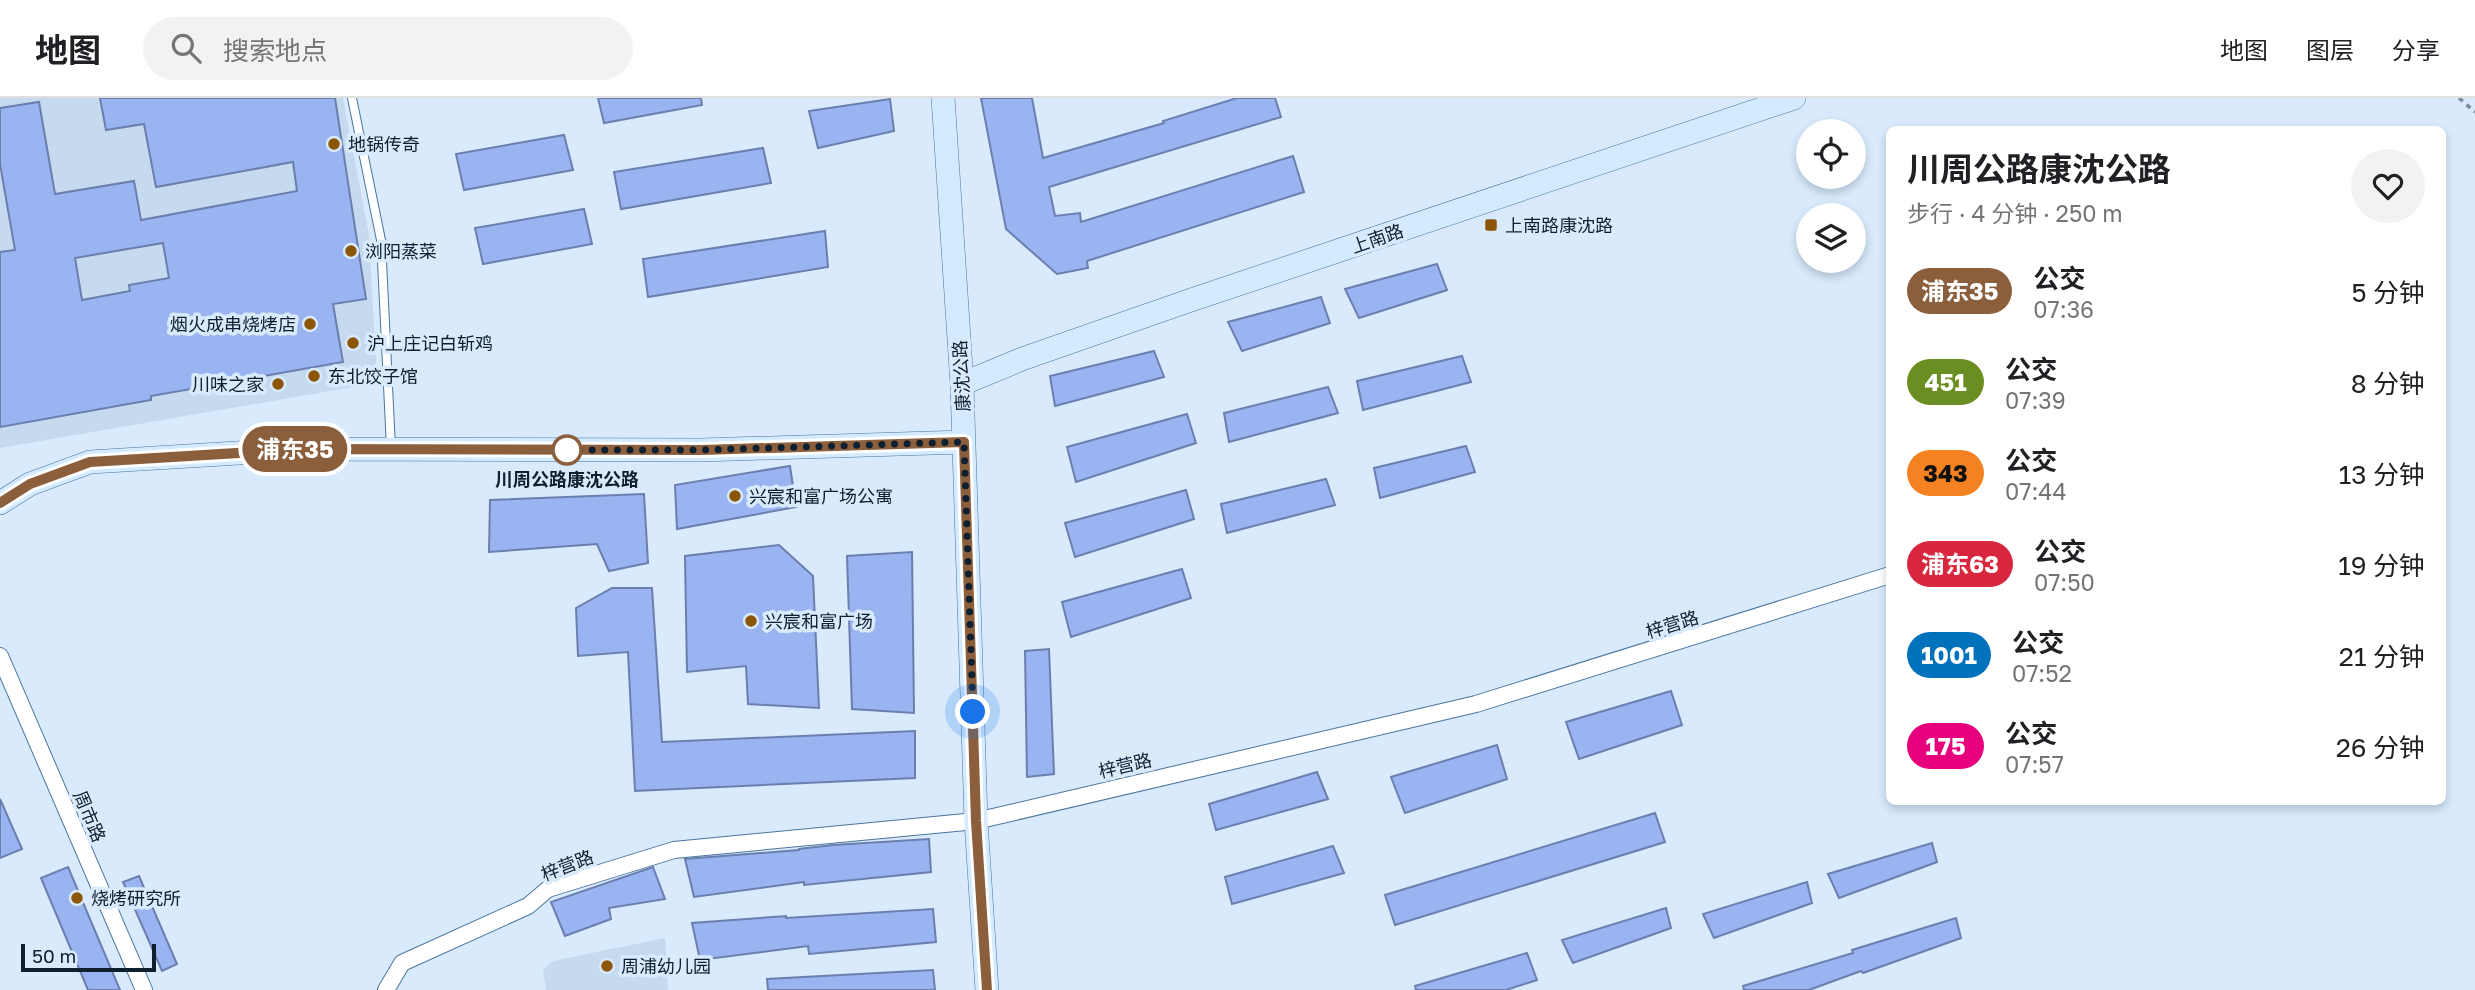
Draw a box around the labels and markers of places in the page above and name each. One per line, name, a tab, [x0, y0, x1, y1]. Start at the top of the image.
place label: 地锅传奇	[348, 133, 420, 155]
marker: 地锅传奇	[326, 136, 342, 152]
place label: 上南路康沈路	[1505, 214, 1613, 236]
marker: 上南路康沈路	[1483, 217, 1499, 233]
place label: 浏阳蒸菜	[365, 240, 437, 262]
marker: 浏阳蒸菜	[343, 243, 359, 259]
place label: 烟火成串烧烤店	[170, 313, 296, 335]
marker: 烟火成串烧烤店	[302, 316, 318, 332]
place label: 沪上庄记白斩鸡	[367, 332, 493, 354]
marker: 沪上庄记白斩鸡	[345, 335, 361, 351]
place label: 东北饺子馆	[328, 365, 418, 387]
marker: 东北饺子馆	[306, 368, 322, 384]
place label: 川味之家	[192, 373, 264, 395]
marker: 川味之家	[270, 376, 286, 392]
marker: 川周公路康沈公路	[552, 435, 582, 465]
place label: 川周公路康沈公路	[495, 468, 639, 490]
place label: 兴宸和富广场公寓	[749, 485, 893, 507]
marker: 兴宸和富广场公寓	[727, 488, 743, 504]
place label: 兴宸和富广场	[765, 610, 873, 632]
marker: 兴宸和富广场	[743, 613, 759, 629]
place label: 烧烤研究所	[91, 887, 181, 909]
marker: 烧烤研究所	[69, 890, 85, 906]
place label: 周浦幼儿园	[621, 955, 711, 977]
marker: 周浦幼儿园	[599, 958, 615, 974]

